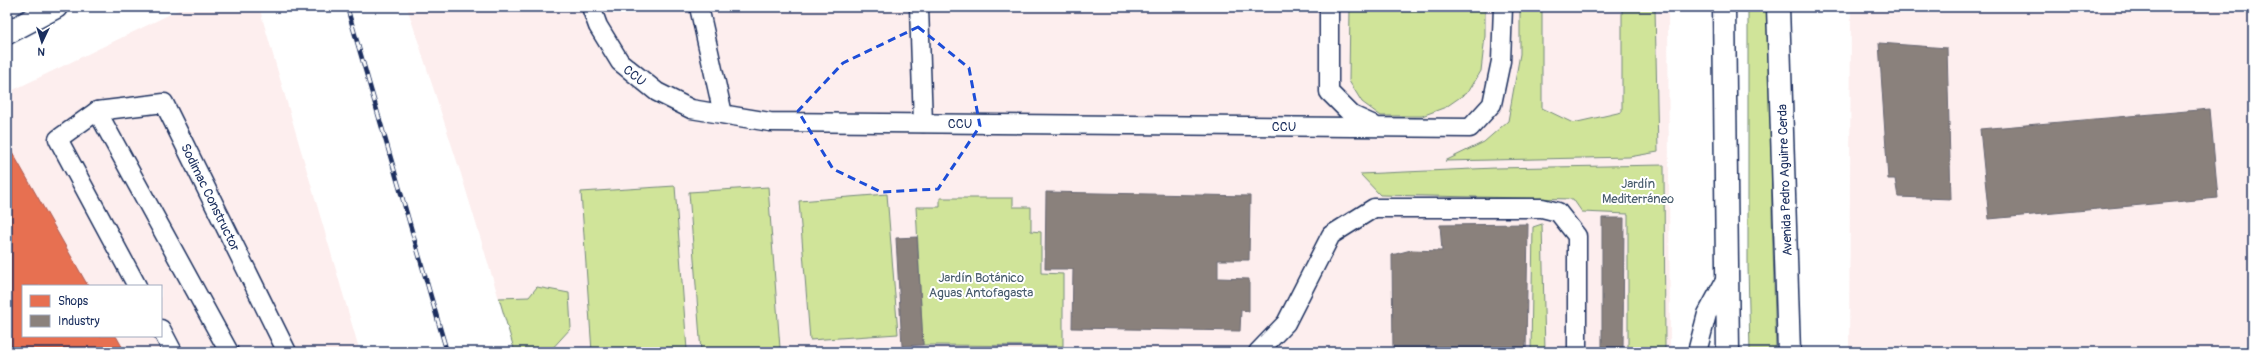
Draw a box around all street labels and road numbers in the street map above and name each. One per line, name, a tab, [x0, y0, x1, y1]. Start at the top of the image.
street label: CCU	[620, 62, 649, 90]
street label: Avenida Pedro Aguirre Cerda	[1774, 104, 1796, 256]
street label: CCU	[948, 116, 972, 132]
street label: CCU	[1272, 119, 1296, 135]
street label: Sodimac Constructor	[177, 141, 243, 254]

